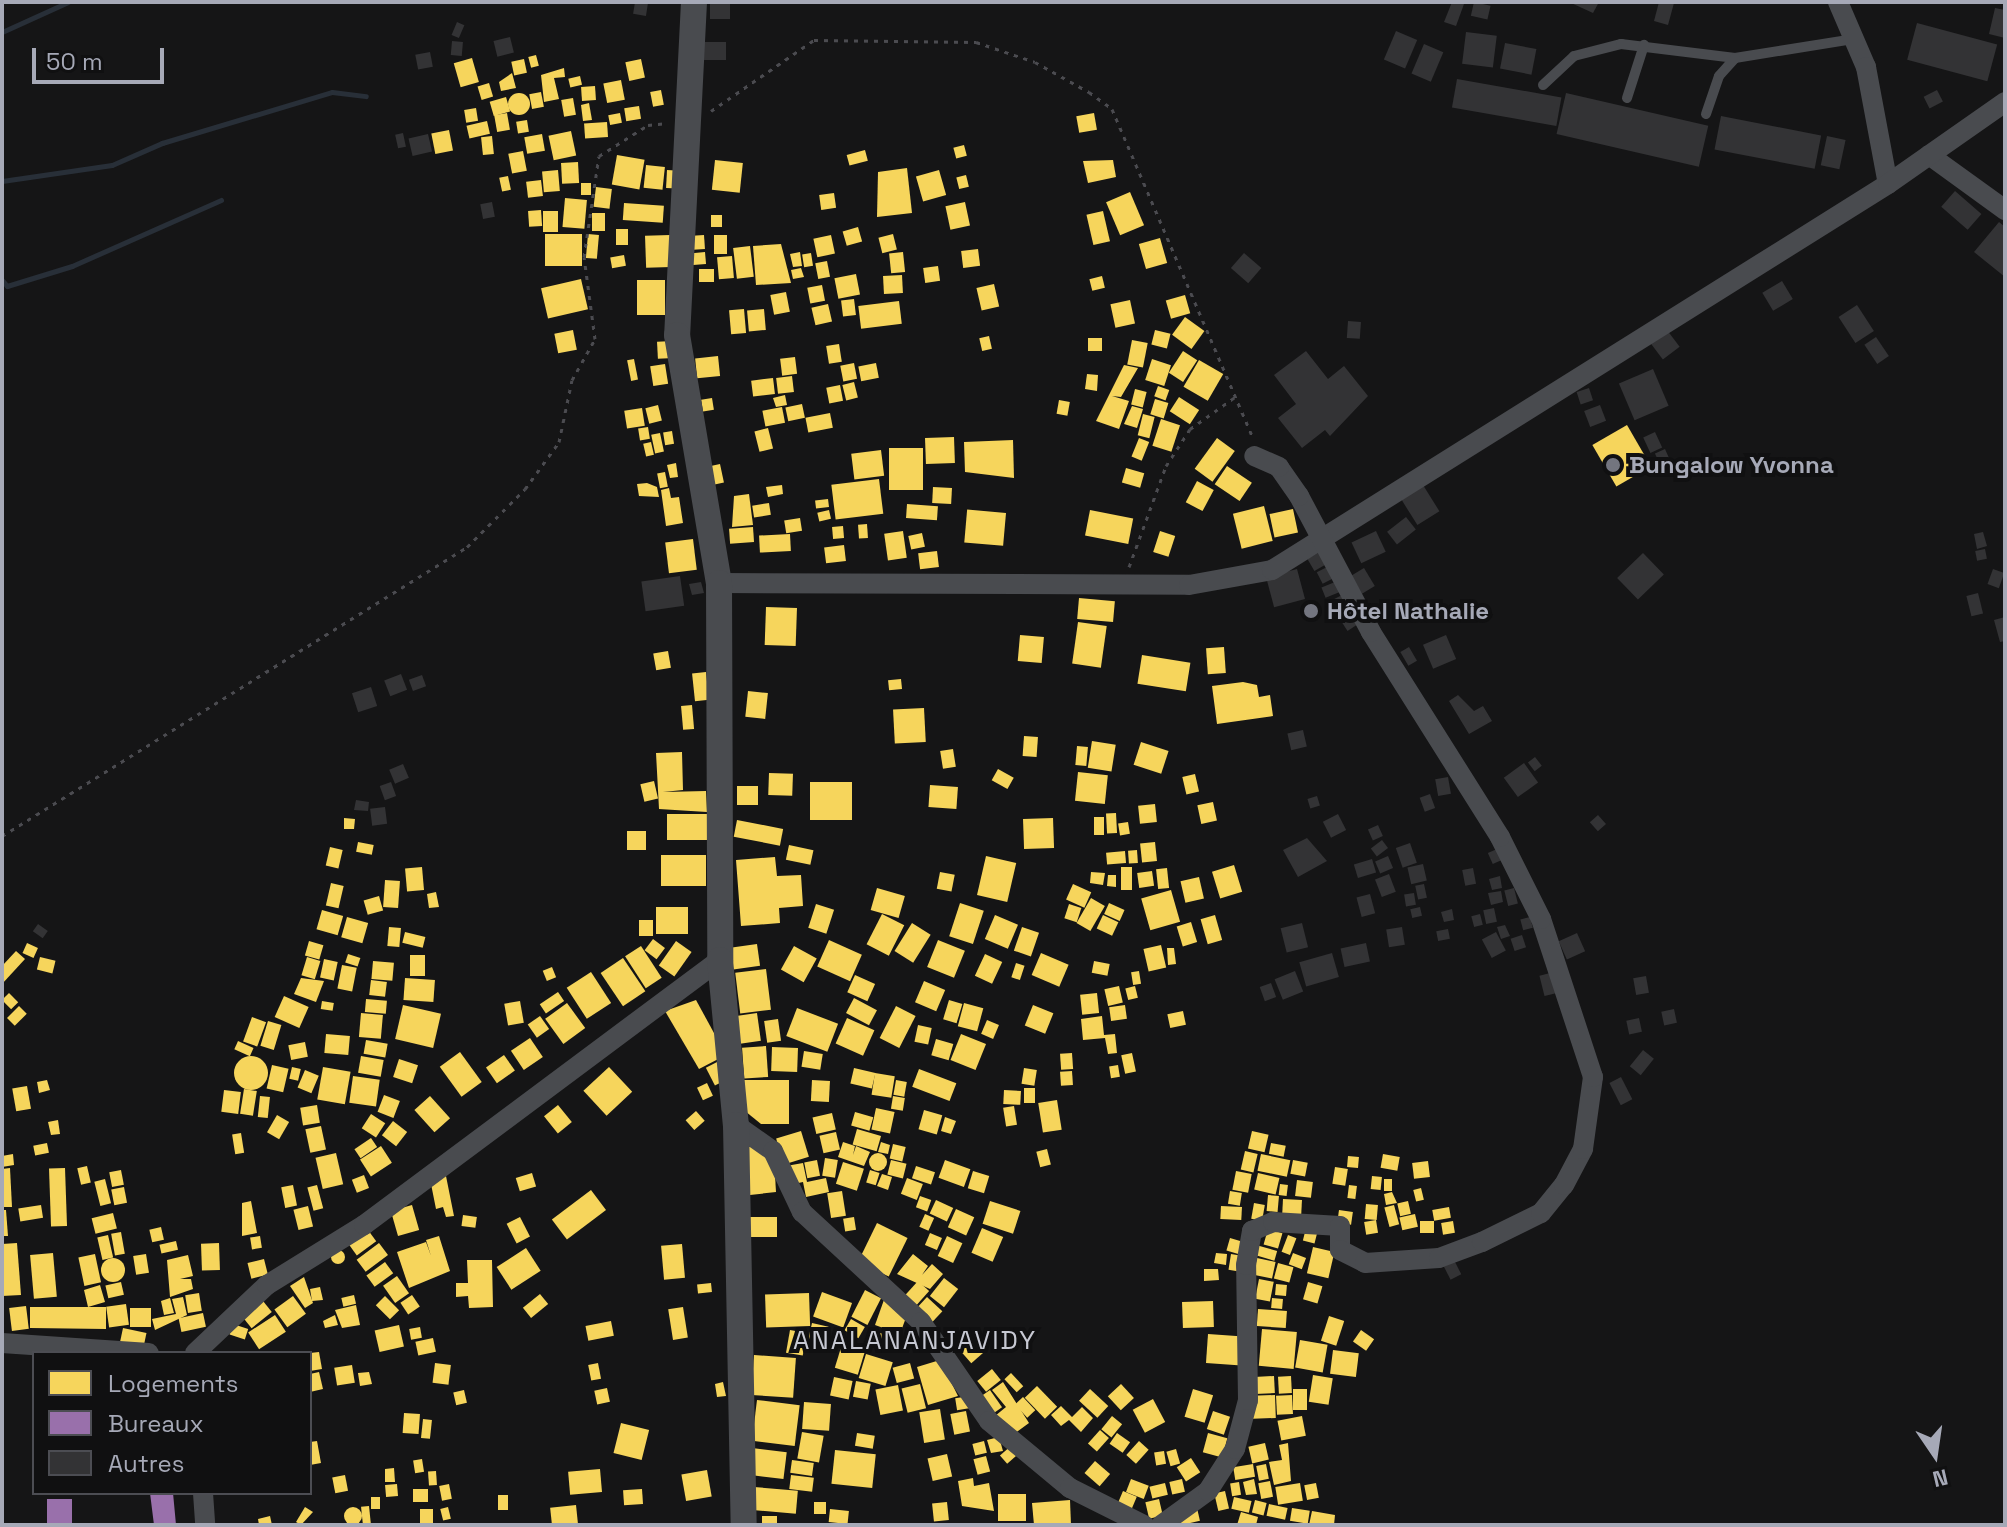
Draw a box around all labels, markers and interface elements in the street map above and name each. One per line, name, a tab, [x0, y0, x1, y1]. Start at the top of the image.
scale bar	[36, 32, 168, 82]
text: 50 m	[46, 46, 103, 77]
place label: Bungalow Yvonna	[1629, 451, 1834, 479]
marker: Bungalow Yvonna	[1604, 456, 1622, 474]
place label: Hôtel Nathalie	[1327, 597, 1489, 625]
marker: Hôtel Nathalie	[1302, 602, 1320, 620]
district label: ANALANANJAVIDY	[793, 1325, 1037, 1357]
legend	[32, 1351, 312, 1495]
text: Logements	[108, 1368, 238, 1399]
text: Bureaux	[108, 1408, 204, 1439]
north arrow	[1895, 1415, 1975, 1495]
text: Autres	[108, 1448, 184, 1479]
text: N	[1930, 1463, 1951, 1494]

